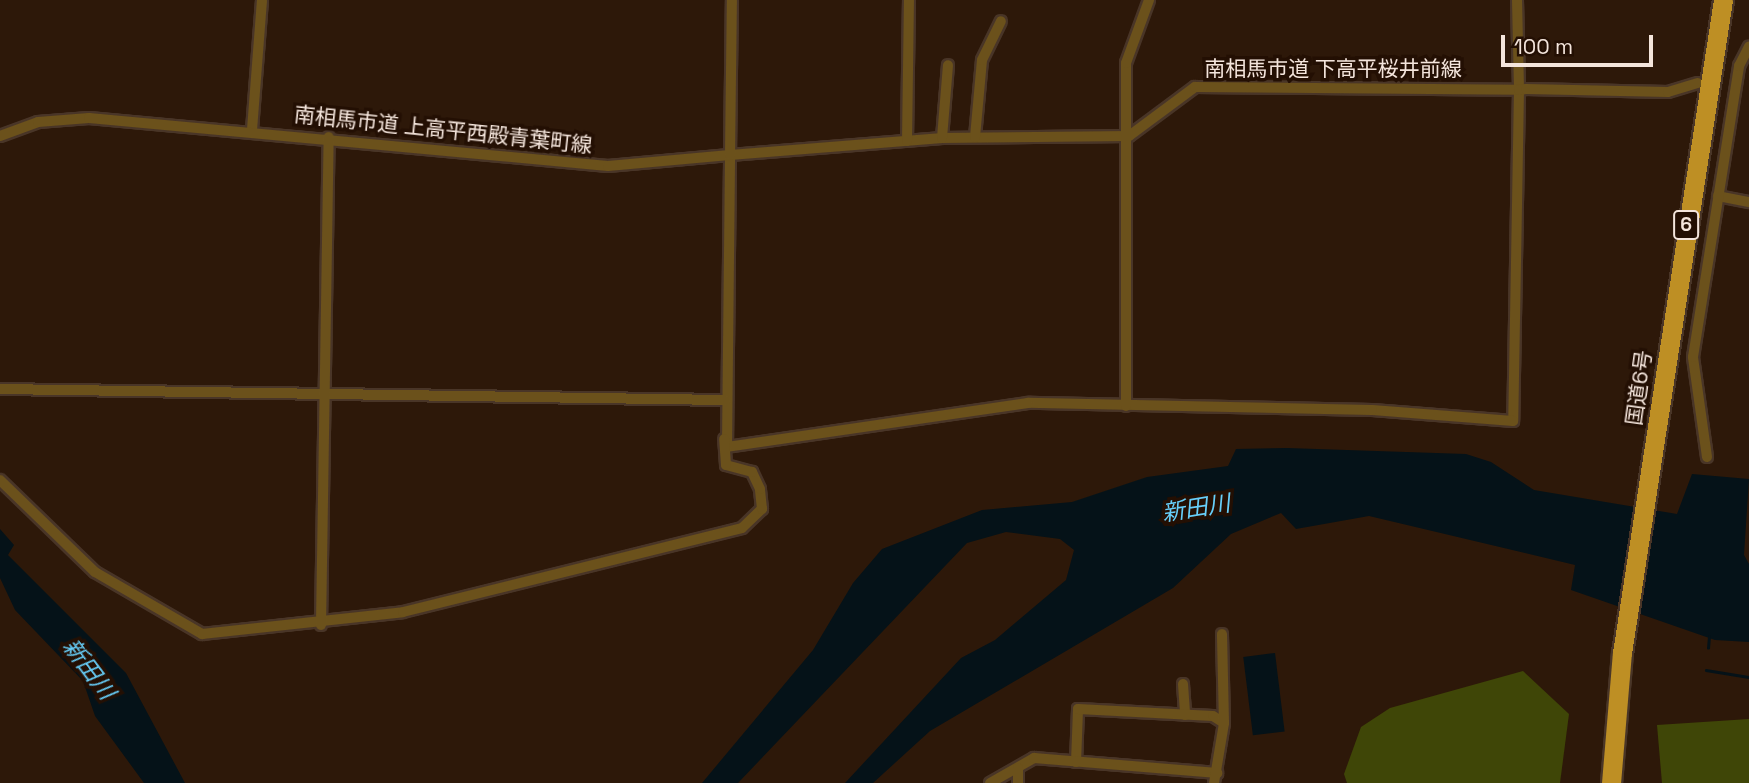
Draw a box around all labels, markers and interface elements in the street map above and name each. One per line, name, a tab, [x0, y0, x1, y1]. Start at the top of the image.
scale bar	[1504, 21, 1656, 65]
text: 100 m	[1514, 33, 1573, 60]
street label: 南相馬市道 下高平桜井前線	[1204, 56, 1462, 82]
street label: 南相馬市道 上高平西殿青葉町線	[293, 102, 593, 158]
road number: 6	[1672, 210, 1700, 241]
street label: 国道6号	[1621, 349, 1657, 427]
water label: 新田川	[1160, 489, 1232, 527]
water label: 新田川	[57, 633, 121, 705]

